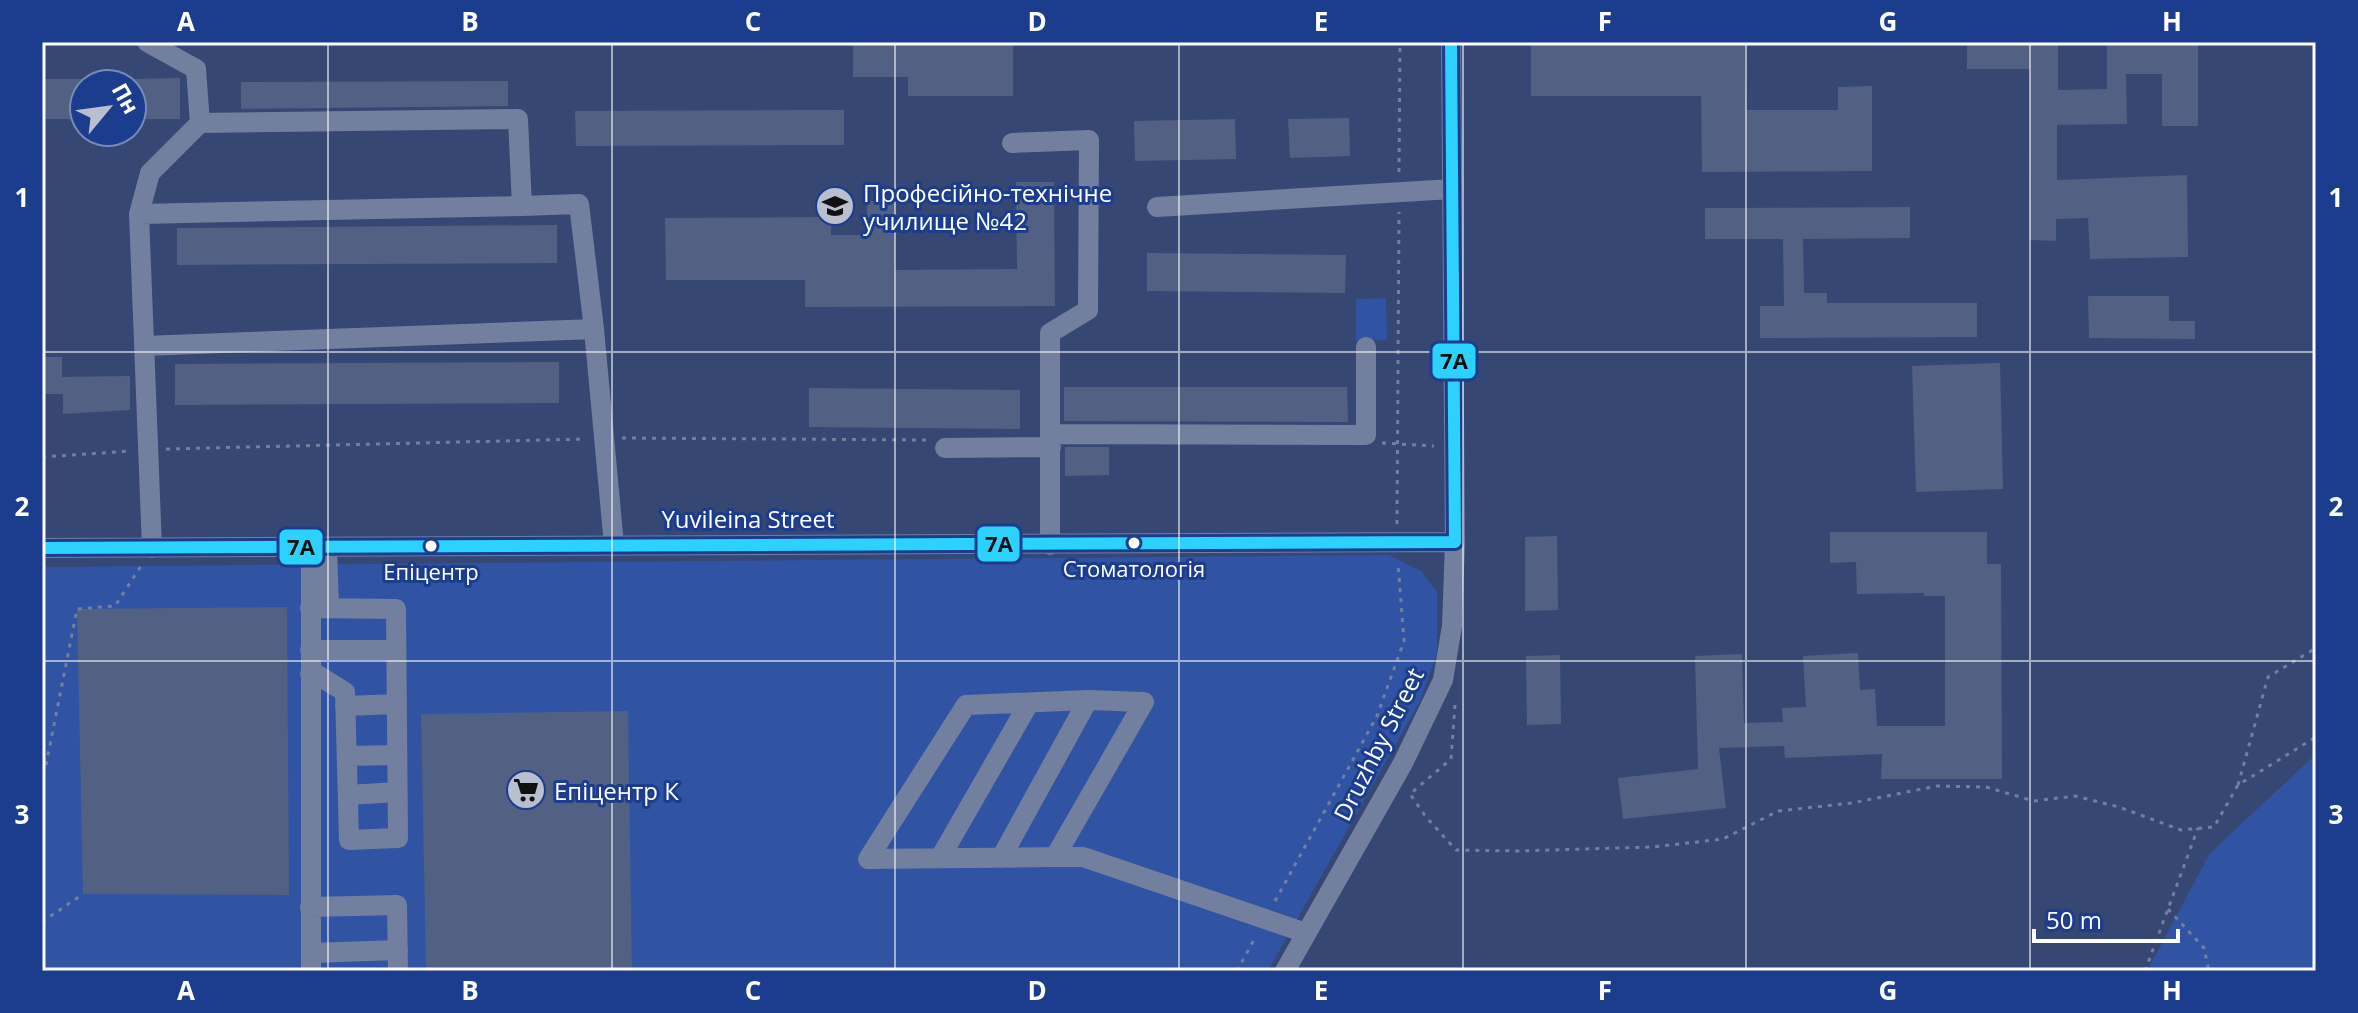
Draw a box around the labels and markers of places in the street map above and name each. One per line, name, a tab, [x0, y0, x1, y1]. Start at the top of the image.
place label: Професійно-технічне училище №42	[863, 176, 1112, 237]
school or university icon: Професійно-технічне училище №42	[814, 185, 856, 227]
marker: Стоматологія	[1126, 535, 1142, 551]
marker: Епіцентр	[423, 538, 439, 554]
place label: Стоматологія	[1063, 553, 1205, 583]
place label: Епіцентр	[383, 556, 479, 586]
supermarket icon: Епіцентр К	[505, 769, 547, 811]
place label: Епіцентр К	[554, 774, 679, 807]

